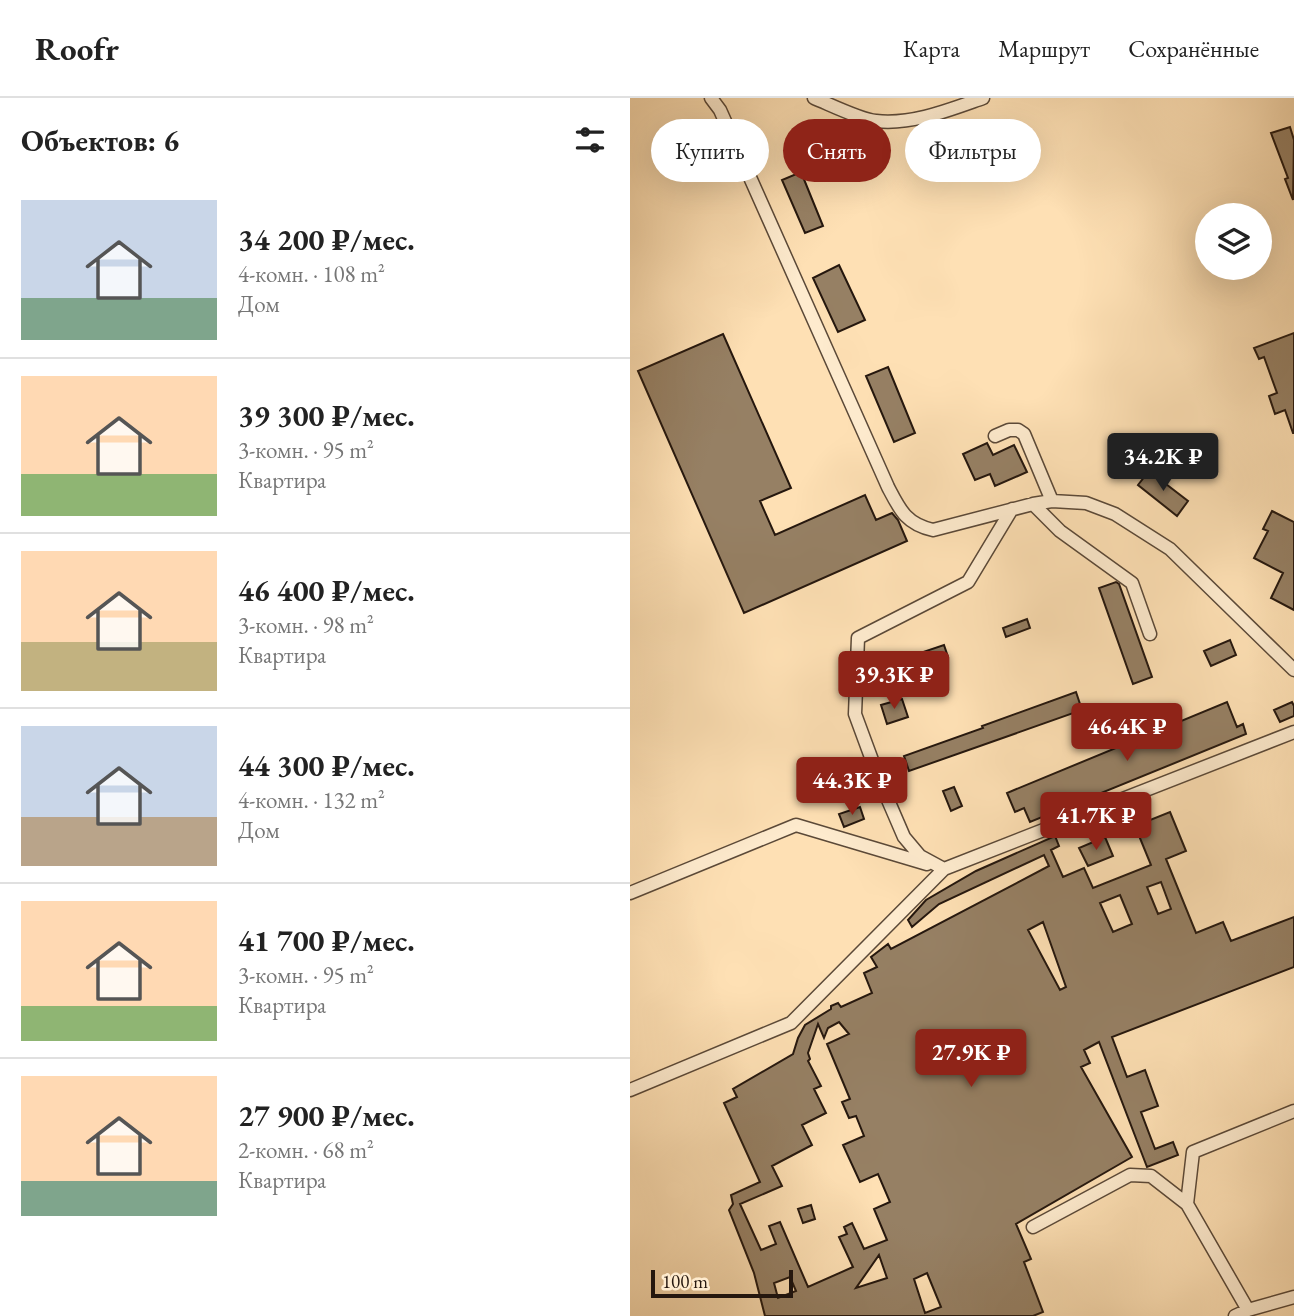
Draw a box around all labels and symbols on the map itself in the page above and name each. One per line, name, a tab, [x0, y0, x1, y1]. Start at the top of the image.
pin: 34.2K ₽	[1098, 434, 1228, 493]
pin: 39.3K ₽	[829, 652, 959, 711]
pin: 46.4K ₽	[1062, 704, 1192, 763]
pin: 44.3K ₽	[787, 758, 917, 817]
pin: 41.7K ₽	[1031, 792, 1161, 852]
pin: 27.9K ₽	[906, 1030, 1036, 1089]
scale bar	[651, 1267, 793, 1299]

